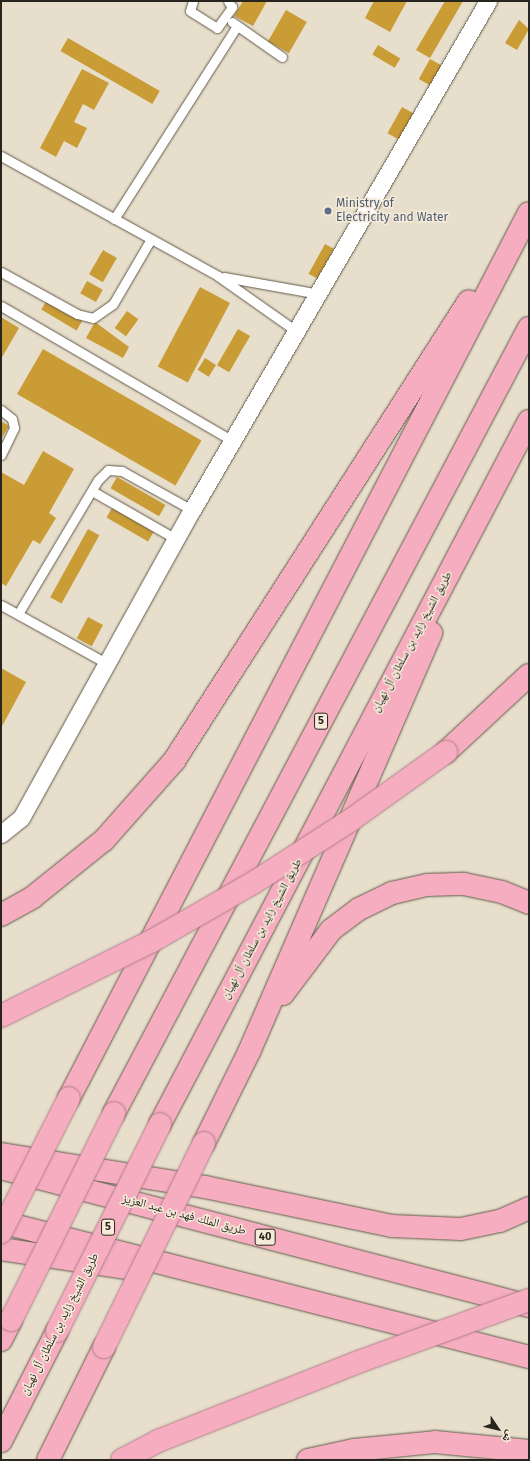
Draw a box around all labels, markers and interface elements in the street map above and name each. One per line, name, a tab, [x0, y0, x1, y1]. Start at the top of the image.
place label: Ministry of Electricity and Water	[336, 197, 448, 225]
marker: Ministry of Electricity and Water	[323, 206, 333, 216]
street label: طريق الشيخ زايد بن سلطان آل نهيان	[369, 569, 455, 715]
road number: 5	[314, 712, 328, 730]
street label: طريق الشيخ زايد بن سلطان آل نهيان	[219, 856, 305, 1002]
street label: طريق الملك فهد بن عبد العزيز	[120, 1192, 248, 1238]
road number: 5	[101, 1218, 115, 1236]
road number: 40	[254, 1228, 276, 1246]
street label: طريق الشيخ زايد بن سلطان آل نهيان	[18, 1250, 102, 1398]
north arrow	[478, 1409, 518, 1449]
text: ش	[500, 1428, 517, 1445]

